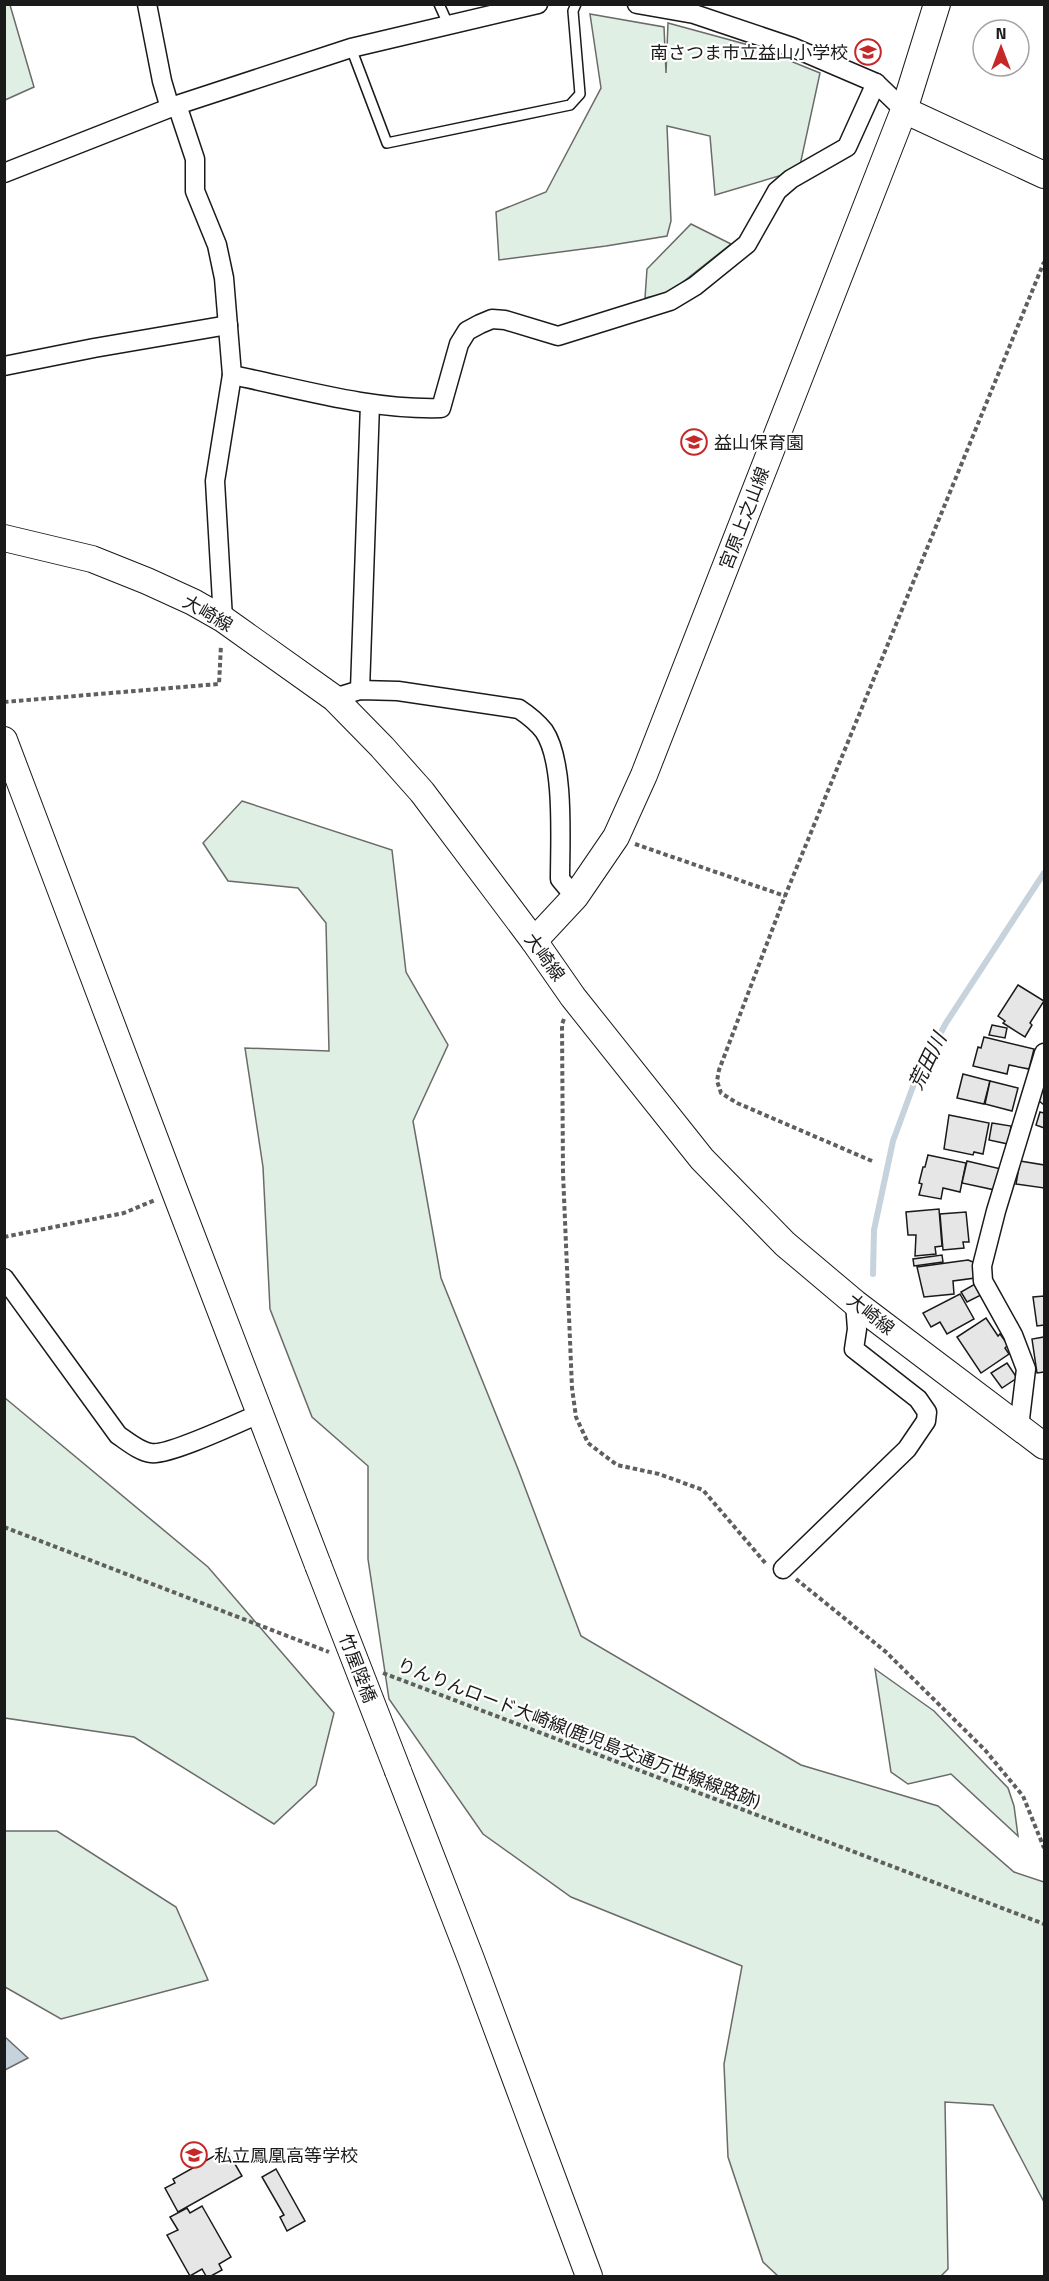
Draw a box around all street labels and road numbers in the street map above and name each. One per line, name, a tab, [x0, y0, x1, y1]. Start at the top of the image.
street label: 宮原上之山線	[712, 463, 776, 573]
street label: 大崎線	[178, 588, 238, 638]
street label: 大崎線	[518, 927, 572, 987]
street label: 大崎線	[841, 1287, 901, 1341]
street label: 竹屋陸橋	[332, 1630, 384, 1706]
street label: りんりんロード大崎線(鹿児島交通万世線線路跡)	[393, 1651, 765, 1815]

